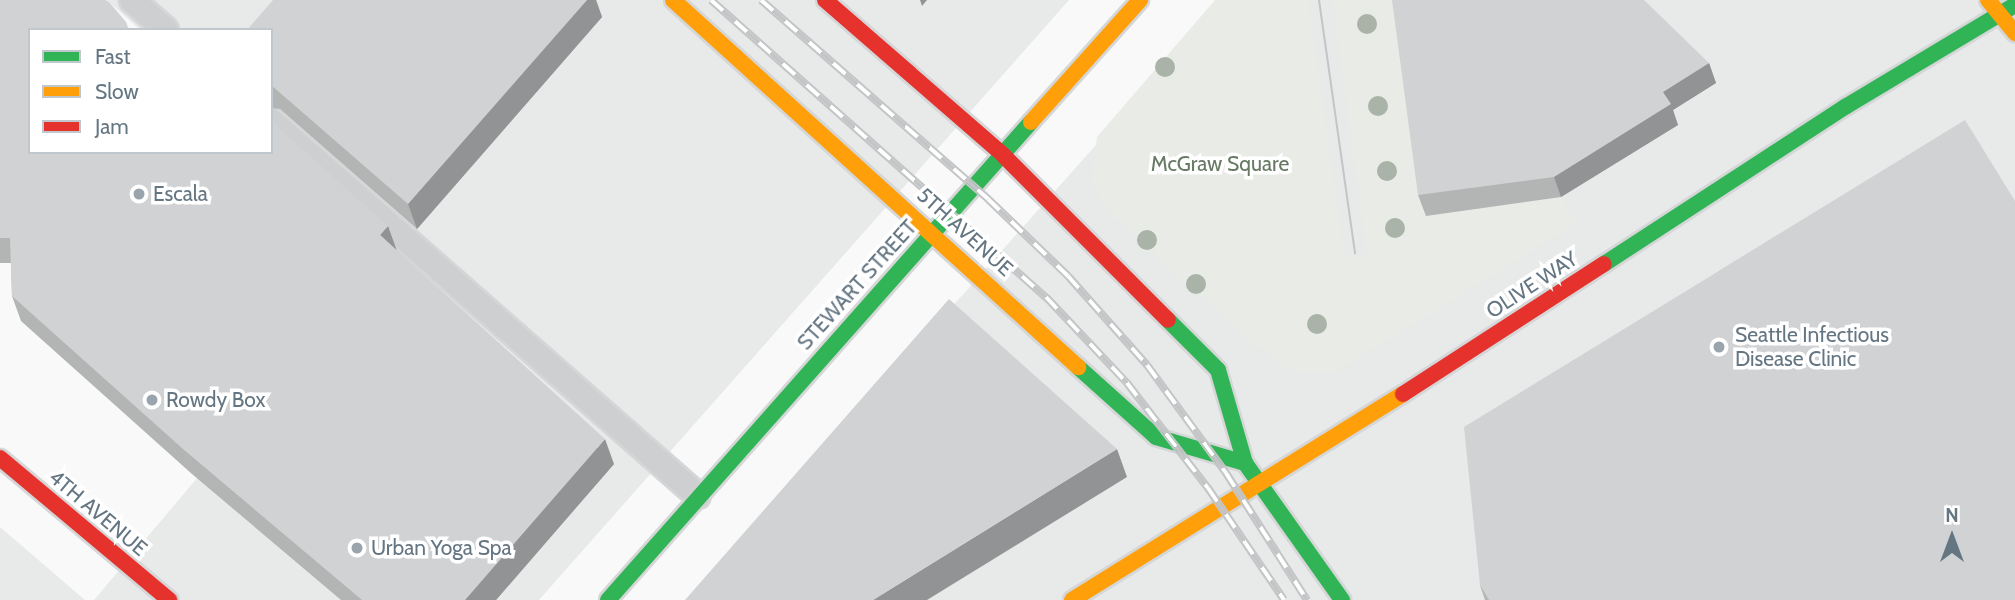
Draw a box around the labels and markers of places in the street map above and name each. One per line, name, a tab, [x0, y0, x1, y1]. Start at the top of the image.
place label: Escala	[153, 181, 208, 207]
marker: Escala	[131, 186, 147, 202]
place label: Seattle Infectious Disease Clinic	[1735, 322, 1889, 372]
marker: Seattle Infectious Disease Clinic	[1709, 337, 1729, 357]
place label: Rowdy Box	[166, 387, 265, 413]
marker: Rowdy Box	[144, 392, 160, 408]
place label: Urban Yoga Spa	[371, 535, 512, 561]
marker: Urban Yoga Spa	[349, 540, 365, 556]

